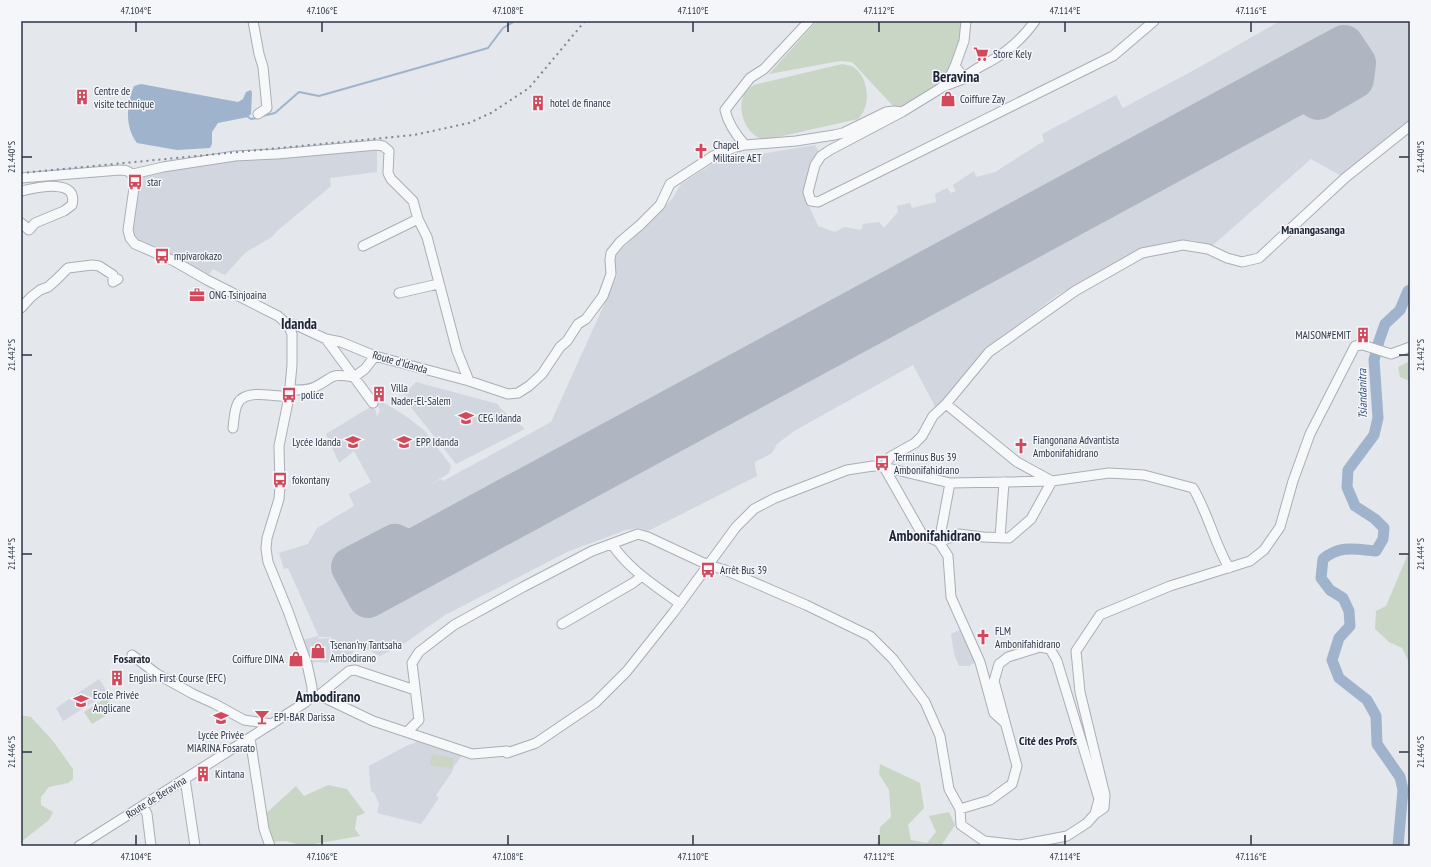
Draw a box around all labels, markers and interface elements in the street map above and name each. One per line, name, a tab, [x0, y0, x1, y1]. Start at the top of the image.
text: 47.104°E	[120, 4, 152, 17]
text: 47.106°E	[306, 4, 338, 17]
text: 47.108°E	[492, 4, 524, 17]
text: 47.110°E	[677, 4, 709, 17]
text: 47.112°E	[863, 4, 895, 17]
text: 47.114°E	[1049, 4, 1081, 17]
text: 47.116°E	[1235, 4, 1267, 17]
supermarket icon: Store Kely	[972, 45, 990, 63]
place label: Store Kely	[993, 47, 1032, 61]
district label: Beravina	[933, 67, 979, 86]
place label: Centre de visite technique	[94, 84, 154, 111]
building icon: Centre de visite technique	[73, 88, 91, 106]
shop icon: Coiffure Zay	[939, 90, 957, 108]
place label: Coiffure Zay	[960, 92, 1006, 106]
building icon: hotel de finance	[529, 94, 547, 112]
place label: hotel de finance	[550, 96, 611, 110]
place label: Chapel Militaire AET	[713, 138, 762, 165]
text: 21.440°S	[5, 141, 18, 173]
text: 21.440°S	[1414, 141, 1427, 173]
church icon: Chapel Militaire AET	[692, 142, 710, 160]
bus stop icon: star	[126, 173, 144, 191]
place label: star	[147, 175, 161, 189]
district label: Manangasanga	[1281, 222, 1345, 237]
bus stop icon: mpivarokazo	[153, 247, 171, 265]
place label: mpivarokazo	[174, 249, 222, 263]
office icon: ONG Tsinjoaina	[188, 286, 206, 304]
place label: ONG Tsinjoaina	[209, 288, 266, 302]
district label: Idanda	[281, 314, 317, 333]
building icon: MAISON#EMIT	[1354, 326, 1372, 344]
place label: MAISON#EMIT	[1295, 328, 1351, 342]
text: 21.442°S	[5, 339, 18, 371]
text: 21.442°S	[1414, 339, 1427, 371]
street label: Route d'Idanda	[371, 347, 429, 377]
water label: Tsiandanitra	[1354, 368, 1370, 419]
place label: Villa Nader-El-Salem	[390, 381, 451, 408]
building icon: Villa Nader-El-Salem	[370, 385, 388, 403]
bus stop icon: police	[280, 386, 298, 404]
place label: police	[301, 388, 324, 402]
school or university icon: CEG Idanda	[457, 409, 475, 427]
place label: CEG Idanda	[478, 411, 521, 425]
school or university icon: Lycée Idanda	[344, 433, 362, 451]
school or university icon: EPP Idanda	[395, 433, 413, 451]
place label: Fiangonana Advantista Ambonifahidrano	[1033, 433, 1119, 460]
place label: Lycée Idanda	[292, 435, 341, 449]
place label: EPP Idanda	[416, 435, 458, 449]
church icon: Fiangonana Advantista Ambonifahidrano	[1012, 437, 1030, 455]
place label: Terminus Bus 39 Ambonifahidrano	[894, 450, 960, 477]
bus stop icon: Terminus Bus 39 Ambonifahidrano	[873, 454, 891, 472]
bus stop icon: fokontany	[271, 471, 289, 489]
place label: fokontany	[292, 473, 330, 487]
district label: Ambonifahidrano	[888, 526, 981, 545]
text: 21.444°S	[5, 538, 18, 570]
text: 21.444°S	[1414, 538, 1427, 570]
bus stop icon: Arrêt Bus 39	[699, 561, 717, 579]
place label: Arrêt Bus 39	[720, 563, 767, 577]
place label: FLM Ambonifahidrano	[995, 624, 1061, 651]
church icon: FLM Ambonifahidrano	[974, 628, 992, 646]
place label: Tsenan'ny Tantsaha Ambodirano	[330, 638, 402, 665]
shop icon: Tsenan'ny Tantsaha Ambodirano	[309, 642, 327, 660]
shop icon: Coiffure DINA	[287, 650, 305, 668]
district label: Fosarato	[114, 651, 151, 666]
place label: Coiffure DINA	[232, 652, 285, 666]
building icon: English First Course (EFC)	[108, 669, 126, 687]
place label: English First Course (EFC)	[129, 671, 226, 685]
district label: Ambodirano	[295, 687, 361, 706]
place label: Ecole Privée Anglicane	[93, 688, 139, 715]
school or university icon: Ecole Privée Anglicane	[72, 692, 90, 710]
bar icon: EPI-BAR Darissa	[253, 708, 271, 726]
school or university icon: Lycée Privée MIARINA Fosarato	[212, 709, 230, 727]
place label: EPI-BAR Darissa	[274, 710, 335, 724]
place label: Lycée Privée MIARINA Fosarato	[187, 728, 255, 755]
district label: Cité des Profs	[1019, 733, 1077, 748]
text: 21.446°S	[5, 736, 18, 768]
text: 21.446°S	[1414, 736, 1427, 768]
building icon: Kintana	[194, 765, 212, 783]
place label: Kintana	[215, 767, 244, 781]
street label: Route de Beravina	[123, 773, 189, 821]
text: 47.104°E	[120, 850, 152, 863]
text: 47.106°E	[306, 850, 338, 863]
text: 47.108°E	[492, 850, 524, 863]
text: 47.110°E	[677, 850, 709, 863]
text: 47.112°E	[863, 850, 895, 863]
text: 47.114°E	[1049, 850, 1081, 863]
text: 47.116°E	[1235, 850, 1267, 863]

